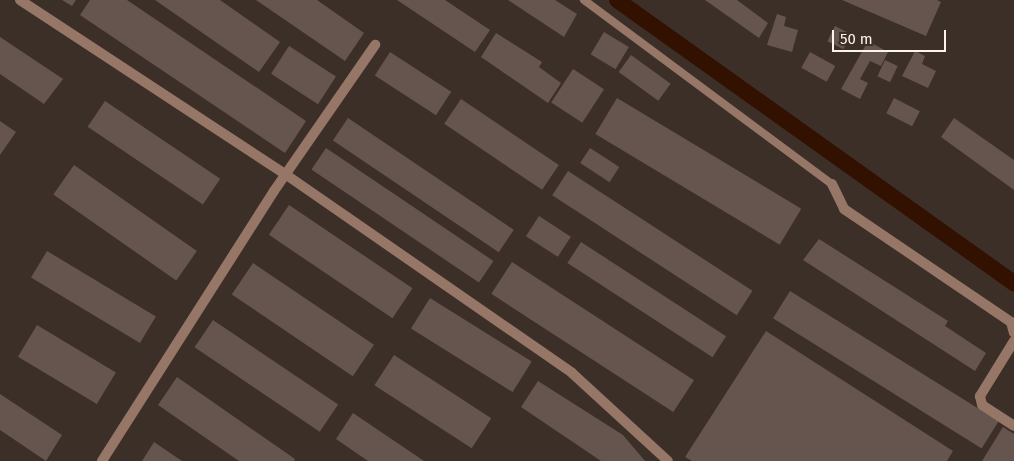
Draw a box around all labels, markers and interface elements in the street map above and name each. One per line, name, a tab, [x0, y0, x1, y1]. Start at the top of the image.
scale bar	[834, 20, 948, 52]
text: 50 m	[840, 30, 873, 48]

